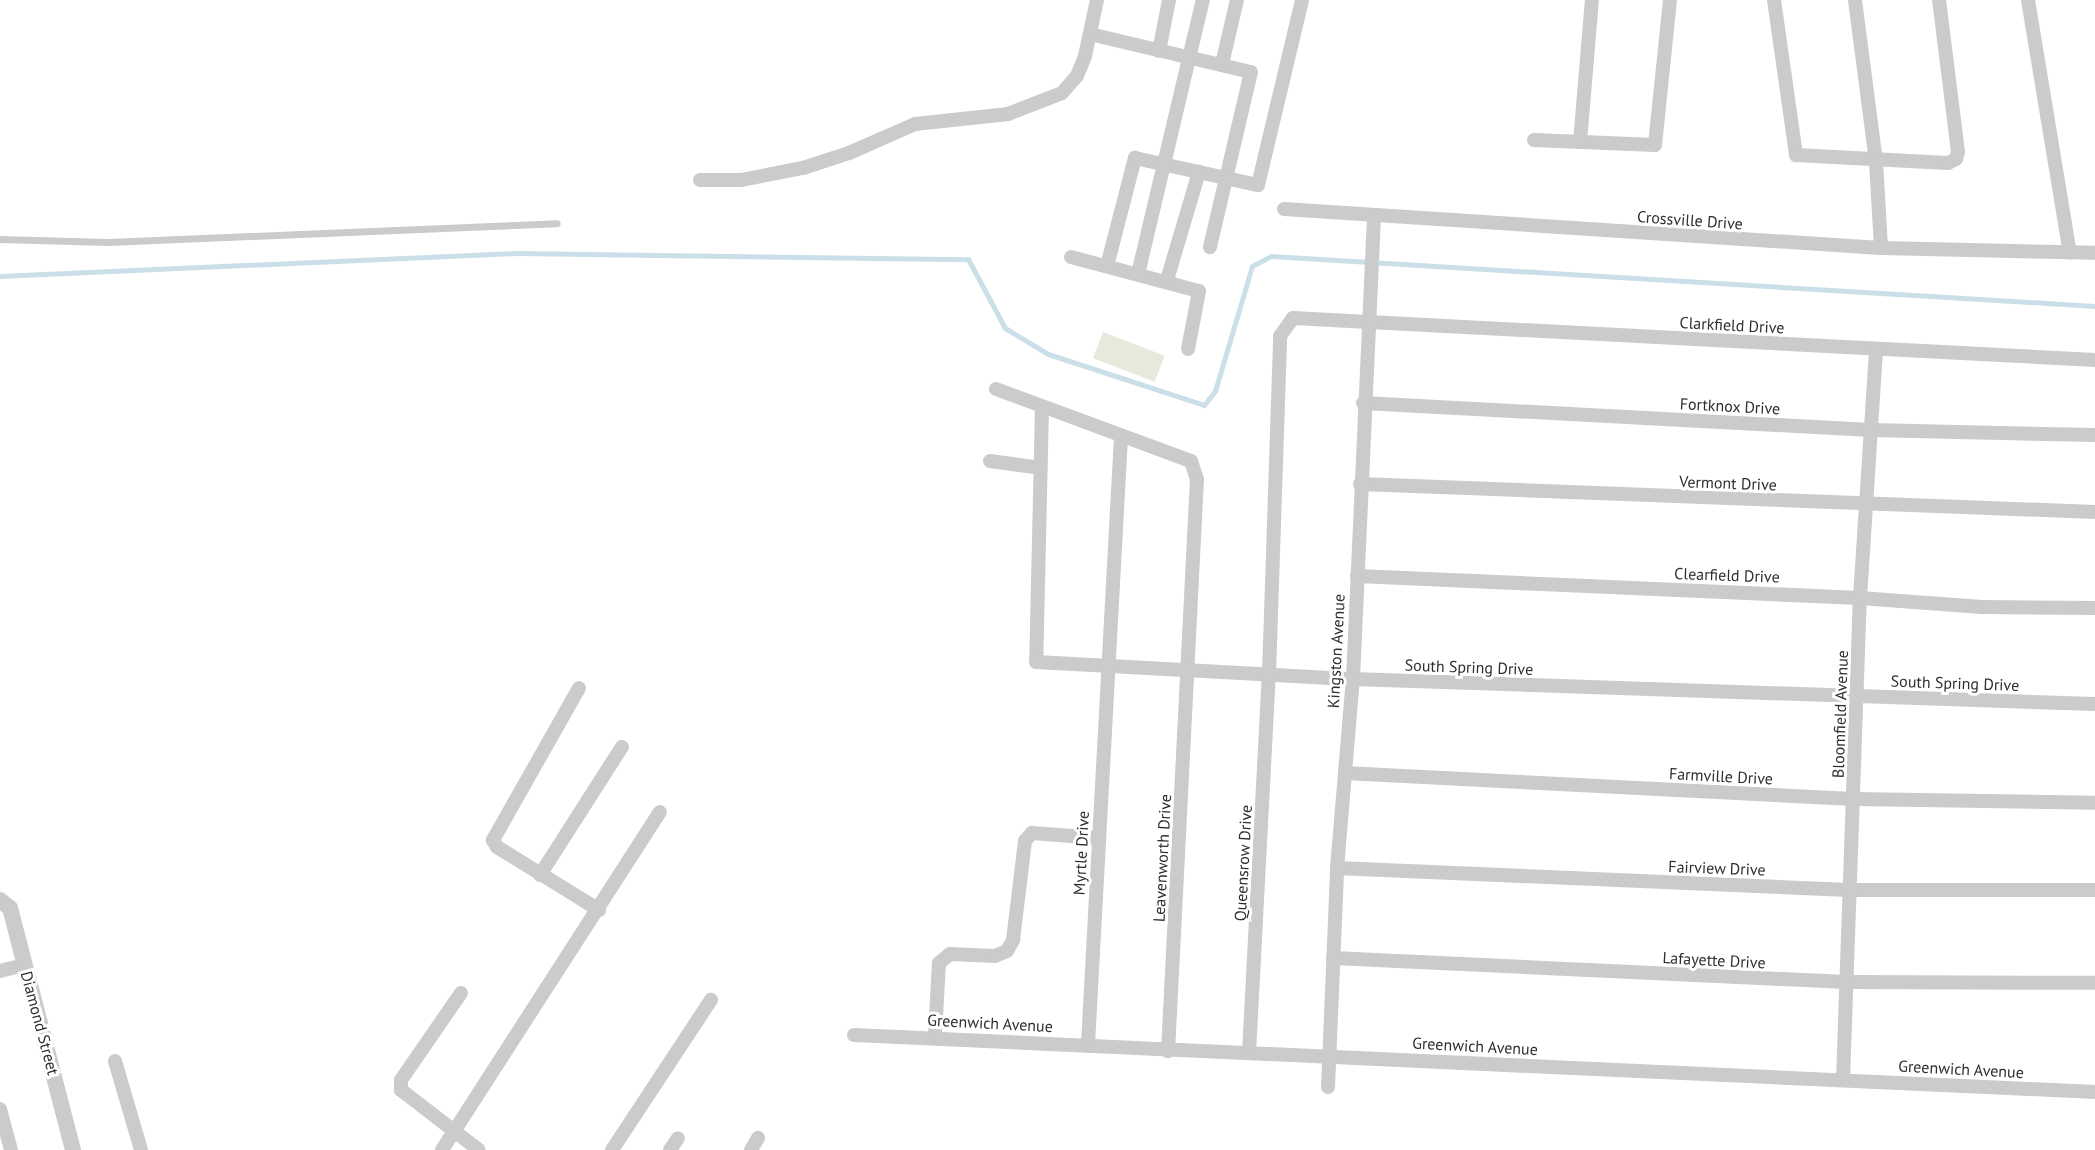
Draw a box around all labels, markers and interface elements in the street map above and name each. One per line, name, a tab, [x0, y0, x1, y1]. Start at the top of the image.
street label: Crossville Drive	[1636, 207, 1744, 233]
street label: Clarkfield Drive	[1679, 313, 1785, 337]
street label: Fortknox Drive	[1679, 394, 1781, 418]
street label: Vermont Drive	[1679, 472, 1777, 494]
street label: Clearfield Drive	[1674, 564, 1780, 586]
street label: Kingston Avenue	[1323, 593, 1349, 709]
street label: Bloomfield Avenue	[1828, 649, 1852, 779]
street label: South Spring Drive	[1404, 655, 1534, 679]
street label: South Spring Drive	[1890, 671, 2020, 695]
street label: Farmville Drive	[1668, 764, 1774, 788]
street label: Leavenworth Drive	[1149, 793, 1175, 923]
street label: Queensrow Drive	[1230, 804, 1256, 922]
street label: Myrtle Drive	[1069, 810, 1093, 896]
street label: Fairview Drive	[1668, 857, 1766, 879]
street label: Lafayette Drive	[1662, 948, 1766, 972]
street label: Diamond Street	[17, 969, 63, 1077]
street label: Greenwich Avenue	[926, 1010, 1054, 1036]
street label: Greenwich Avenue	[1411, 1033, 1539, 1059]
street label: Greenwich Avenue	[1897, 1056, 2025, 1082]

